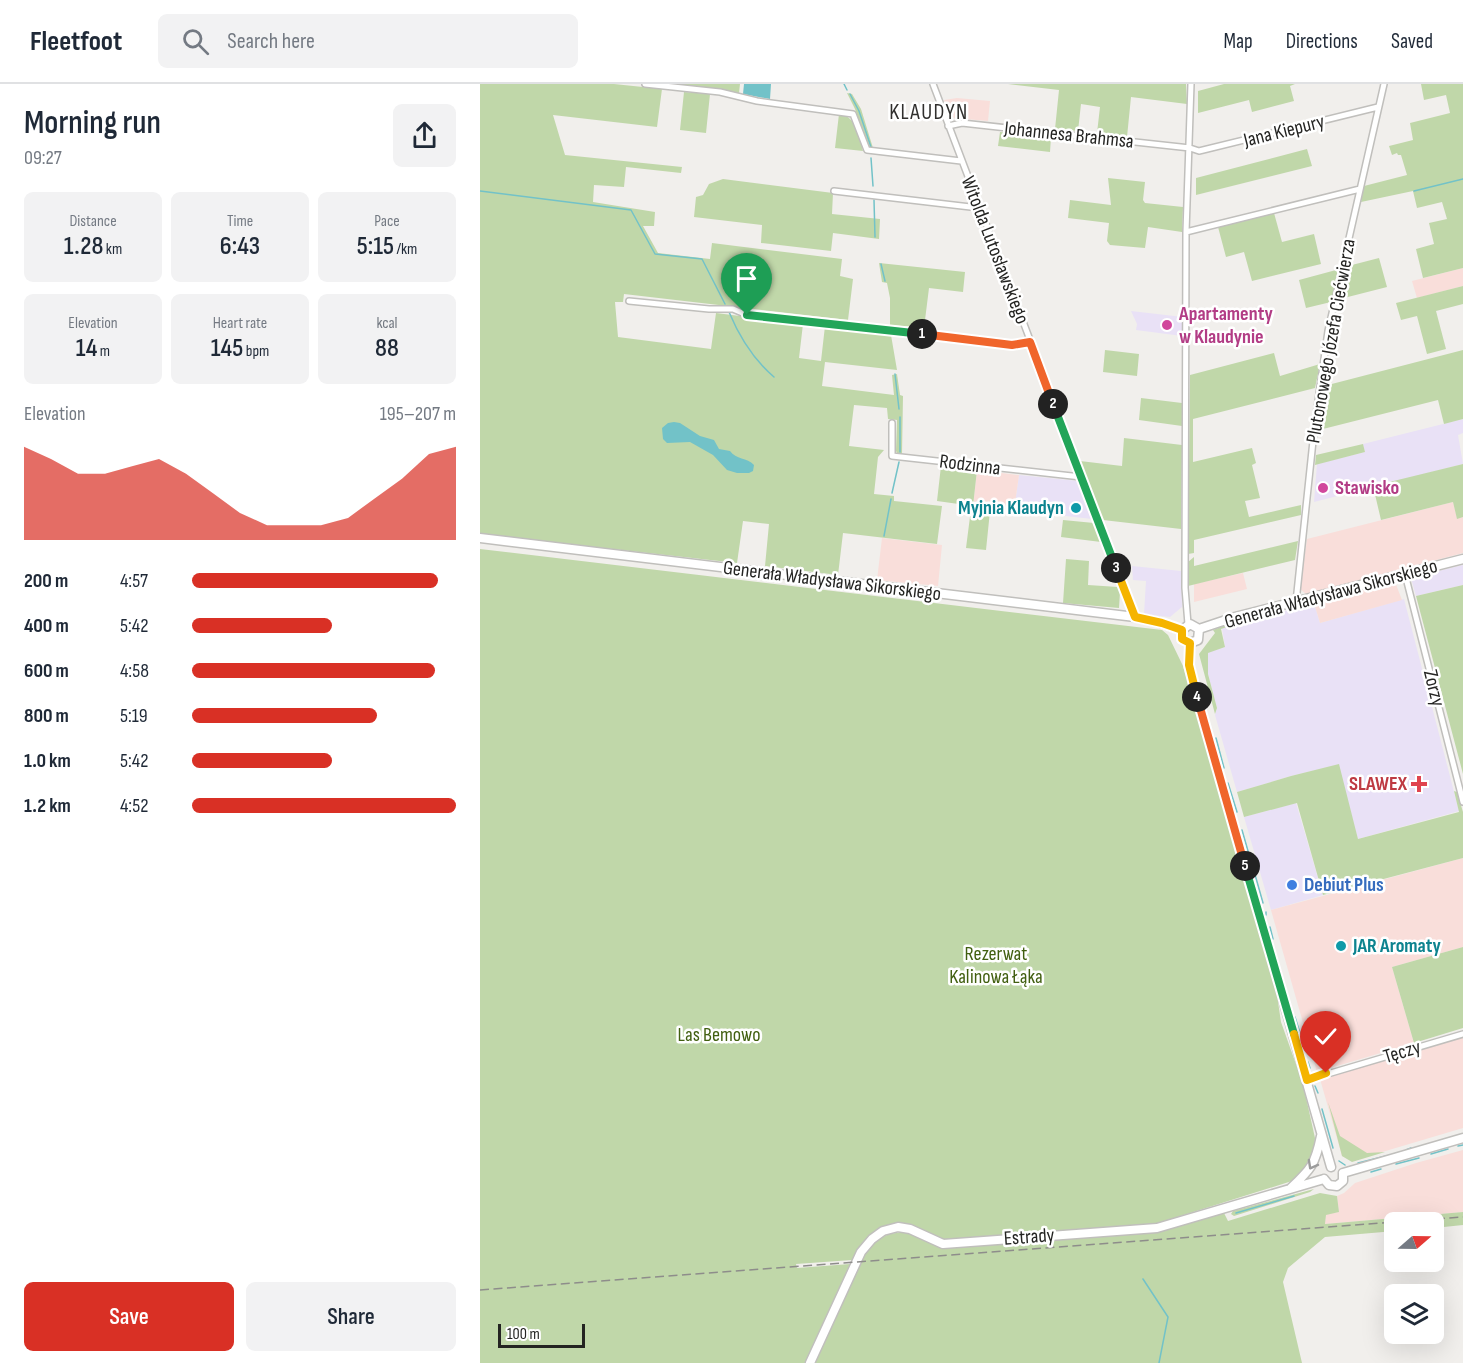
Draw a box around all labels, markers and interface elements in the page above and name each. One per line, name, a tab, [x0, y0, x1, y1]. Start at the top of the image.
search box	[158, 14, 578, 68]
text: Fleetfoot	[30, 25, 122, 58]
icon: search	[179, 25, 212, 58]
text: Search here	[227, 28, 315, 55]
text: Map	[1223, 29, 1253, 54]
text: Directions	[1286, 29, 1358, 54]
text: Saved	[1391, 29, 1433, 54]
district label: KLAUDYN	[889, 99, 969, 126]
text: Morning run	[24, 103, 161, 143]
button: share	[393, 104, 456, 167]
street label: Jana Kiepury	[1240, 109, 1327, 153]
street label: Johannesa Brahmsa	[1002, 116, 1135, 154]
text: 09:27	[24, 146, 62, 170]
street label: Witolda Lutosławskiego	[956, 173, 1034, 327]
text: Distance	[69, 212, 117, 231]
text: Time	[227, 212, 253, 231]
text: Pace	[374, 212, 400, 231]
text: 1.28	[64, 231, 103, 262]
text: 6:43	[220, 231, 260, 262]
text: 5:15	[357, 231, 394, 262]
street label: Plutonowego Józefa Ciećwierza	[1301, 237, 1361, 445]
text: km	[103, 240, 122, 259]
text: /km	[394, 240, 417, 259]
pin	[721, 253, 772, 315]
icon: arrive	[730, 262, 763, 295]
place label: Apartamenty w Klaudynie	[1178, 302, 1273, 349]
text: Elevation	[68, 314, 118, 333]
text: Heart rate	[213, 314, 267, 333]
text: kcal	[376, 314, 398, 333]
marker: Apartamenty w Klaudynie	[1160, 318, 1174, 332]
pin: 1	[907, 319, 937, 349]
text: 1	[919, 324, 925, 343]
text: 14	[76, 333, 97, 364]
text: 145	[211, 333, 243, 364]
text: 88	[375, 333, 399, 364]
text: m	[97, 342, 110, 361]
text: bpm	[243, 342, 269, 361]
pin: 2	[1038, 389, 1068, 419]
text: 2	[1049, 394, 1057, 413]
text: Elevation	[24, 402, 86, 426]
text: 195–207 m	[380, 402, 456, 426]
street label: Rodzinna	[938, 449, 1002, 481]
place label: Stawisko	[1335, 476, 1399, 500]
marker: Stawisko	[1316, 481, 1330, 495]
place label: Myjnia Klaudyn	[958, 496, 1064, 520]
marker: Myjnia Klaudyn	[1069, 501, 1083, 515]
pin: 3	[1101, 553, 1131, 583]
street label: Generała Władysława Sikorskiego	[1222, 554, 1440, 634]
street label: Generała Władysława Sikorskiego	[722, 556, 942, 606]
text: 3	[1112, 558, 1120, 577]
text: 200 m	[24, 569, 68, 593]
text: 4:57	[120, 569, 148, 593]
text: 400 m	[24, 614, 69, 638]
text: 5:42	[120, 614, 149, 638]
text: 600 m	[24, 659, 69, 683]
text: 4:58	[120, 659, 149, 683]
street label: Zorzy	[1418, 667, 1450, 709]
pin: 4	[1182, 682, 1212, 712]
text: 4	[1193, 687, 1201, 706]
text: 800 m	[24, 704, 69, 728]
text: 5:19	[120, 704, 148, 728]
text: 1.0 km	[24, 749, 71, 773]
text: 5:42	[120, 749, 149, 773]
place label: SLAWEX	[1349, 772, 1408, 796]
marker: SLAWEX	[1412, 777, 1426, 791]
text: 1.2 km	[24, 794, 71, 818]
text: 4:52	[120, 794, 148, 818]
pin: 5	[1230, 851, 1260, 881]
text: 5	[1241, 856, 1249, 875]
place label: Debiut Plus	[1304, 873, 1384, 897]
marker: Debiut Plus	[1285, 878, 1299, 892]
place label: JAR Aromaty	[1352, 934, 1442, 958]
marker: JAR Aromaty	[1334, 939, 1348, 953]
park label: Rezerwat Kalinowa Łąka	[949, 942, 1043, 989]
pin	[1300, 1011, 1351, 1073]
icon: check	[1309, 1020, 1342, 1053]
park label: Las Bemowo	[678, 1023, 760, 1047]
street label: Tęczy	[1380, 1035, 1424, 1069]
one-way arrow	[1308, 1159, 1319, 1169]
north arrow	[1384, 1212, 1444, 1272]
map controls	[1384, 1212, 1444, 1344]
street label: Estrady	[1003, 1223, 1055, 1251]
button: Save	[24, 1282, 234, 1351]
button: Share	[246, 1282, 456, 1351]
button: layers	[1384, 1284, 1444, 1344]
scale bar	[498, 1321, 585, 1348]
text: 100 m	[507, 1325, 540, 1344]

